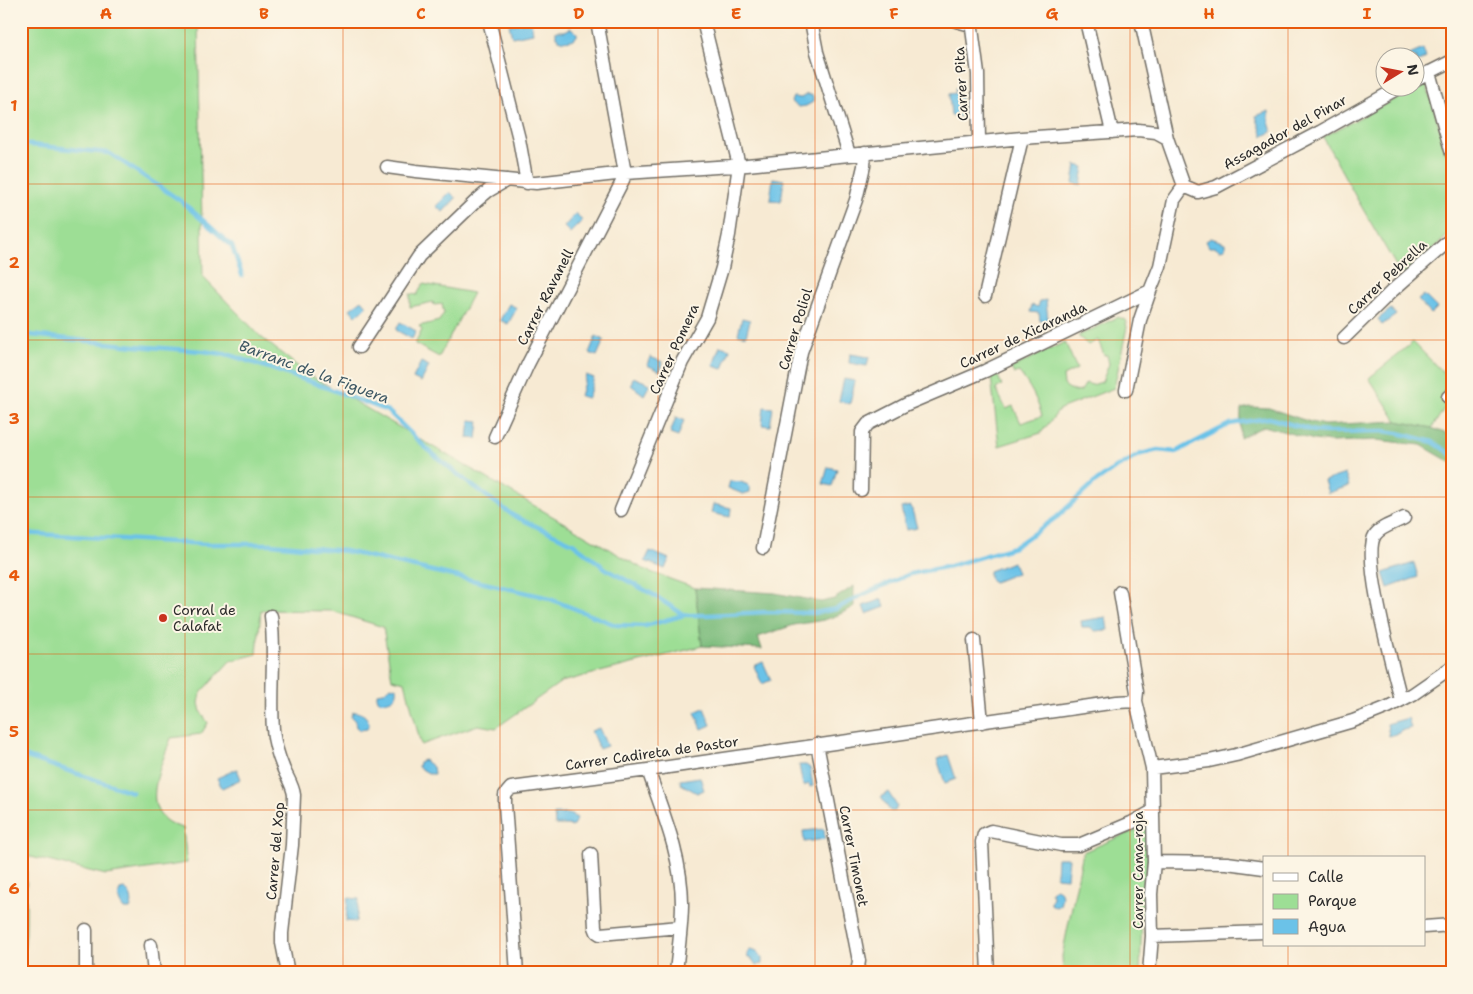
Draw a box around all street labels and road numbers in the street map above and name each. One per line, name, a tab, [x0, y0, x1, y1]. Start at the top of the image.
street label: Carrer Pita	[950, 46, 972, 122]
street label: Assagador del Pinar	[1220, 90, 1350, 173]
street label: Carrer Pebrella	[1344, 235, 1431, 318]
street label: Carrer Ravanell	[513, 245, 577, 348]
street label: Carrer Poliol	[774, 285, 816, 372]
street label: Carrer de Xicaranda	[957, 298, 1090, 372]
street label: Carrer Pomera	[645, 300, 703, 397]
street label: Carrer Cadireta de Pastor	[564, 732, 740, 774]
street label: Carrer del Xop	[262, 801, 288, 901]
street label: Carrer Timonet	[835, 804, 873, 908]
street label: Carrer Cama-roja	[1129, 811, 1147, 929]

